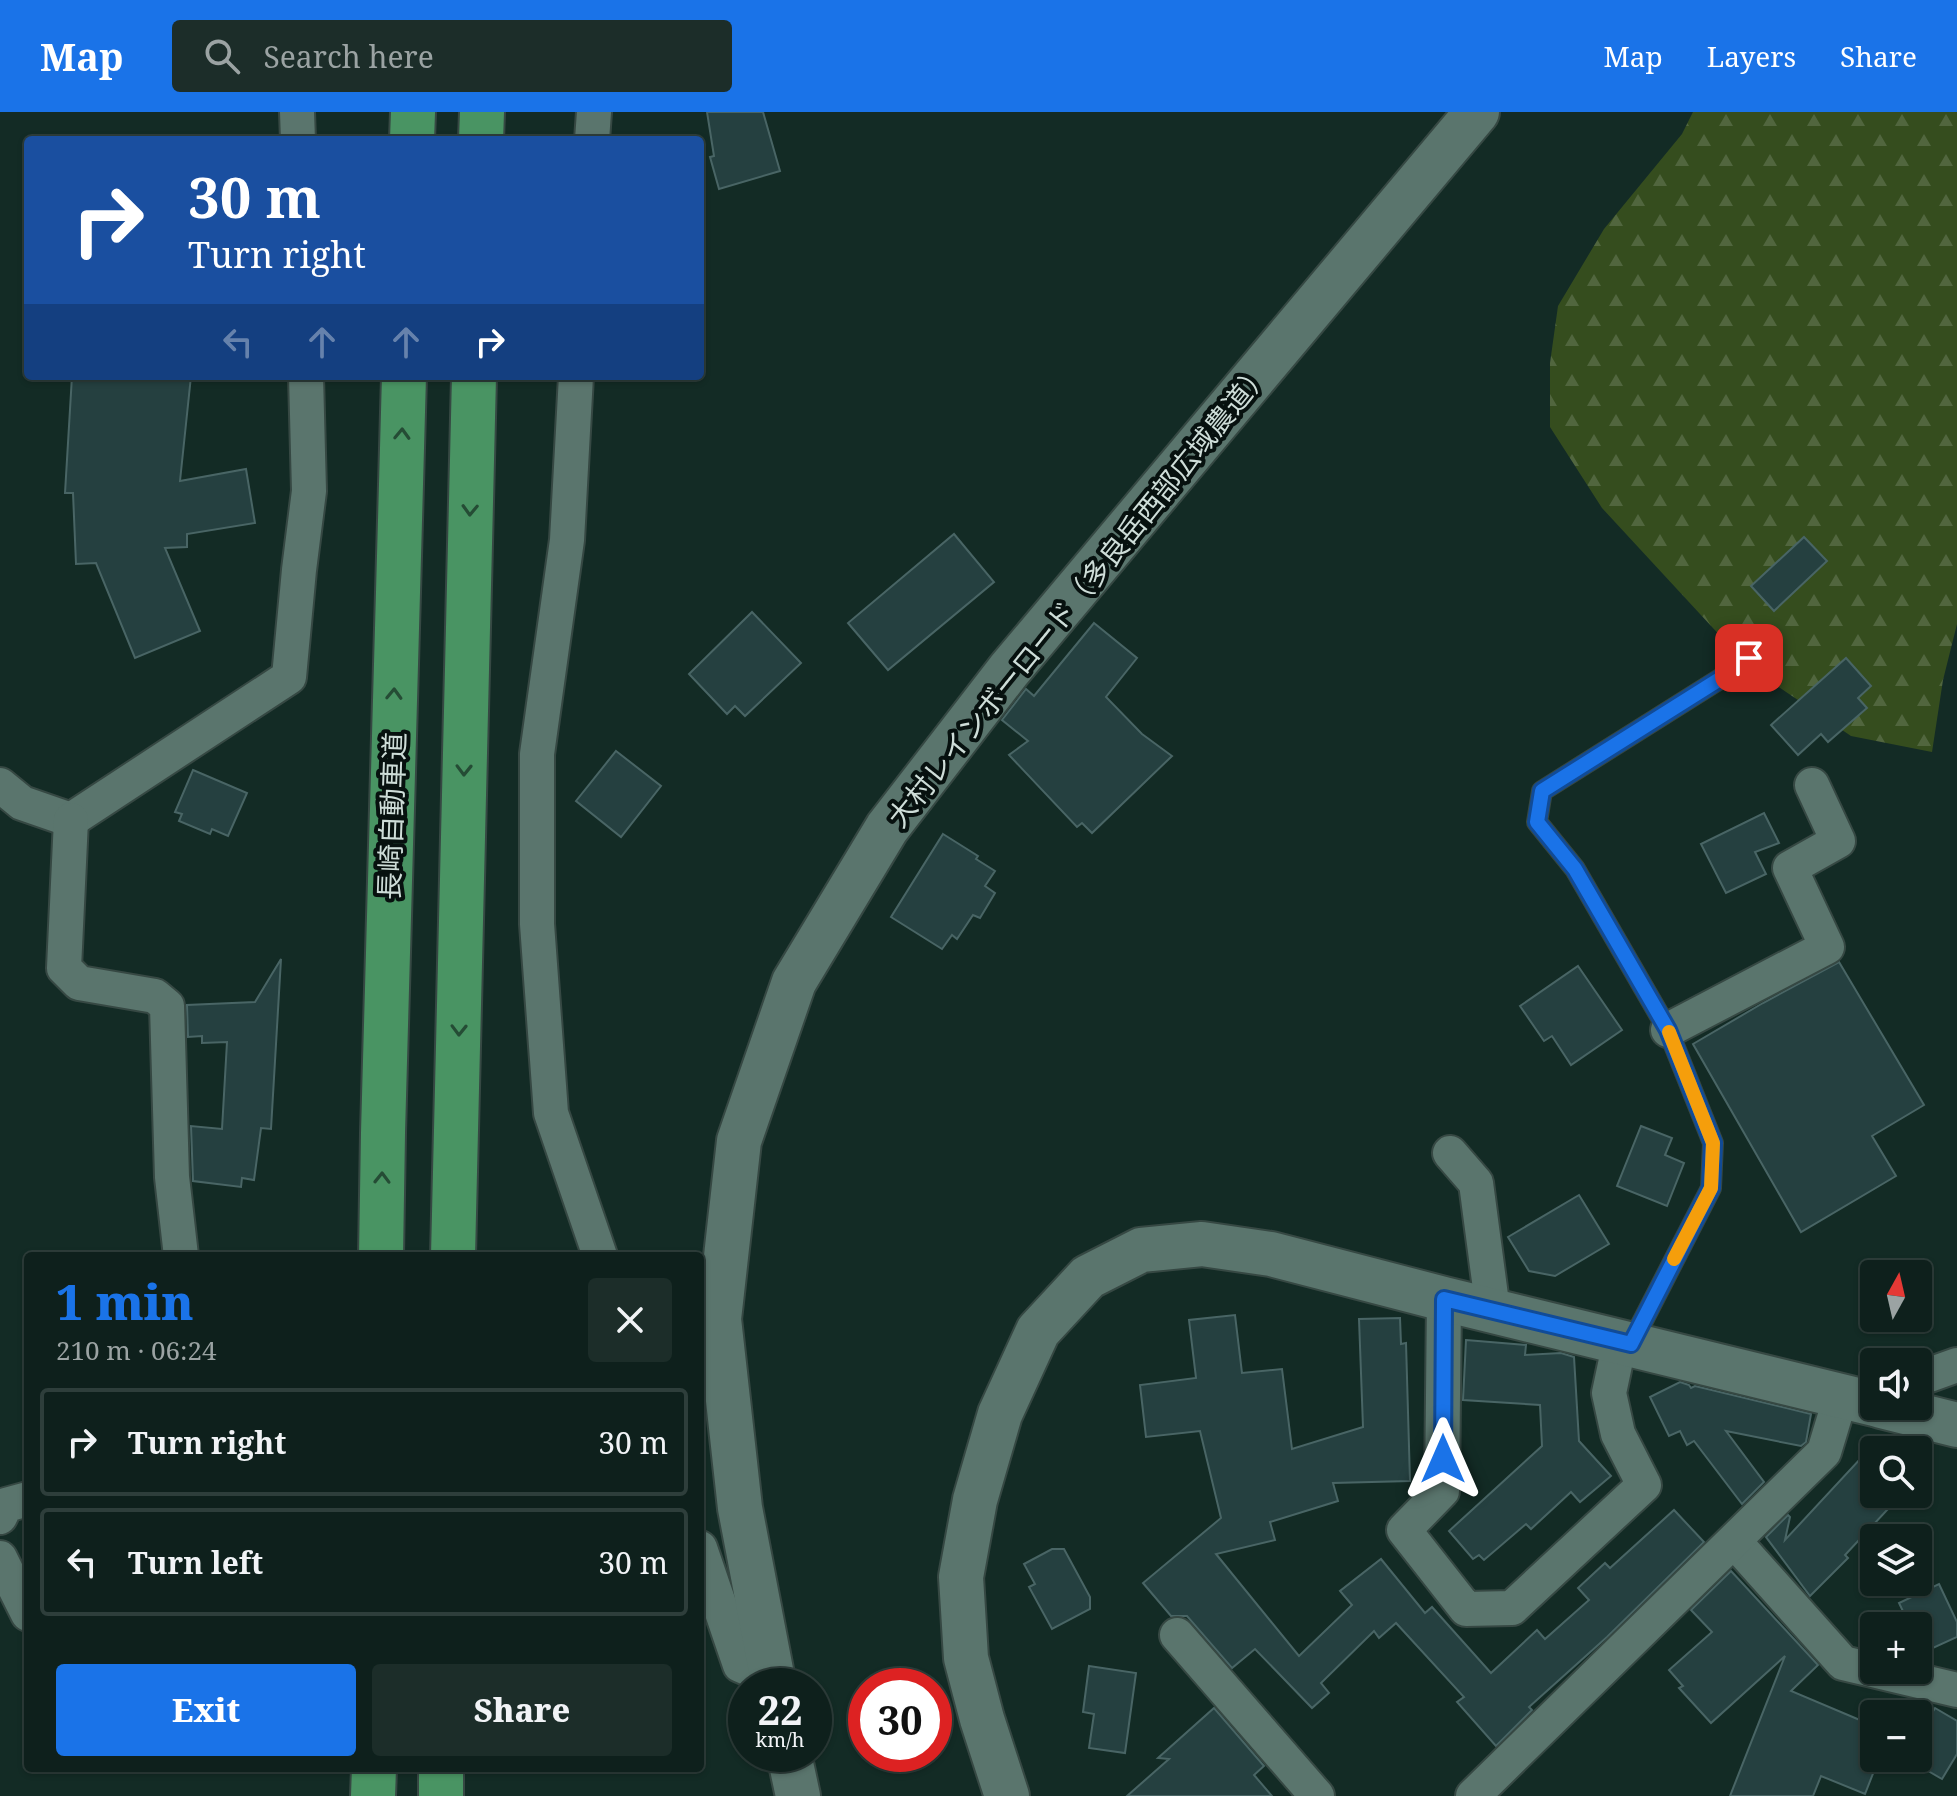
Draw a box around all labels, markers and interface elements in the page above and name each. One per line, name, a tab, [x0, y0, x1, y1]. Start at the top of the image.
search box	[172, 20, 732, 92]
text: Map	[40, 30, 124, 82]
icon: search	[200, 34, 244, 78]
text: Search here	[264, 36, 434, 77]
text: Map	[1604, 37, 1663, 75]
text: Layers	[1707, 37, 1796, 75]
text: Share	[1840, 37, 1917, 75]
text: 30 m	[188, 158, 321, 234]
icon: right	[56, 168, 160, 272]
text: Turn right	[188, 230, 366, 279]
icon: left	[216, 320, 260, 364]
icon: ahead	[300, 320, 344, 364]
icon: ahead	[384, 320, 428, 364]
icon: right	[468, 320, 512, 364]
street label: 大村レインボーロード（多良岳西部広域農道）	[878, 354, 1278, 834]
one-way arrow	[393, 427, 410, 440]
one-way arrow	[462, 504, 479, 517]
pin	[1715, 624, 1783, 692]
icon: arrive	[1727, 636, 1771, 680]
one-way arrow	[386, 687, 403, 700]
street label: 長崎自動車道	[369, 731, 413, 901]
one-way arrow	[456, 764, 473, 777]
one-way arrow	[450, 1024, 467, 1037]
one-way arrow	[373, 1171, 391, 1184]
north arrow	[1860, 1260, 1932, 1332]
map controls	[1860, 1260, 1932, 1772]
text: 1 min	[56, 1269, 194, 1334]
button: close	[588, 1278, 672, 1362]
text: 210 m · 06:24	[56, 1332, 217, 1368]
button: sound	[1860, 1348, 1932, 1420]
position arrow	[1401, 1417, 1485, 1501]
icon: right	[60, 1420, 104, 1464]
text: Turn right	[128, 1422, 286, 1463]
text: 30 m	[598, 1422, 668, 1463]
button: search	[1860, 1436, 1932, 1508]
button: layers	[1860, 1524, 1932, 1596]
icon: left	[60, 1540, 104, 1584]
text: Turn left	[128, 1542, 263, 1583]
text: 30 m	[598, 1542, 668, 1583]
button: +	[1860, 1612, 1932, 1684]
button: Exit	[56, 1664, 356, 1756]
button: Share	[372, 1664, 672, 1756]
speed limit sign: 30	[848, 1668, 952, 1772]
text: 22	[757, 1682, 803, 1737]
button: −	[1860, 1700, 1932, 1772]
text: km/h	[755, 1726, 805, 1753]

